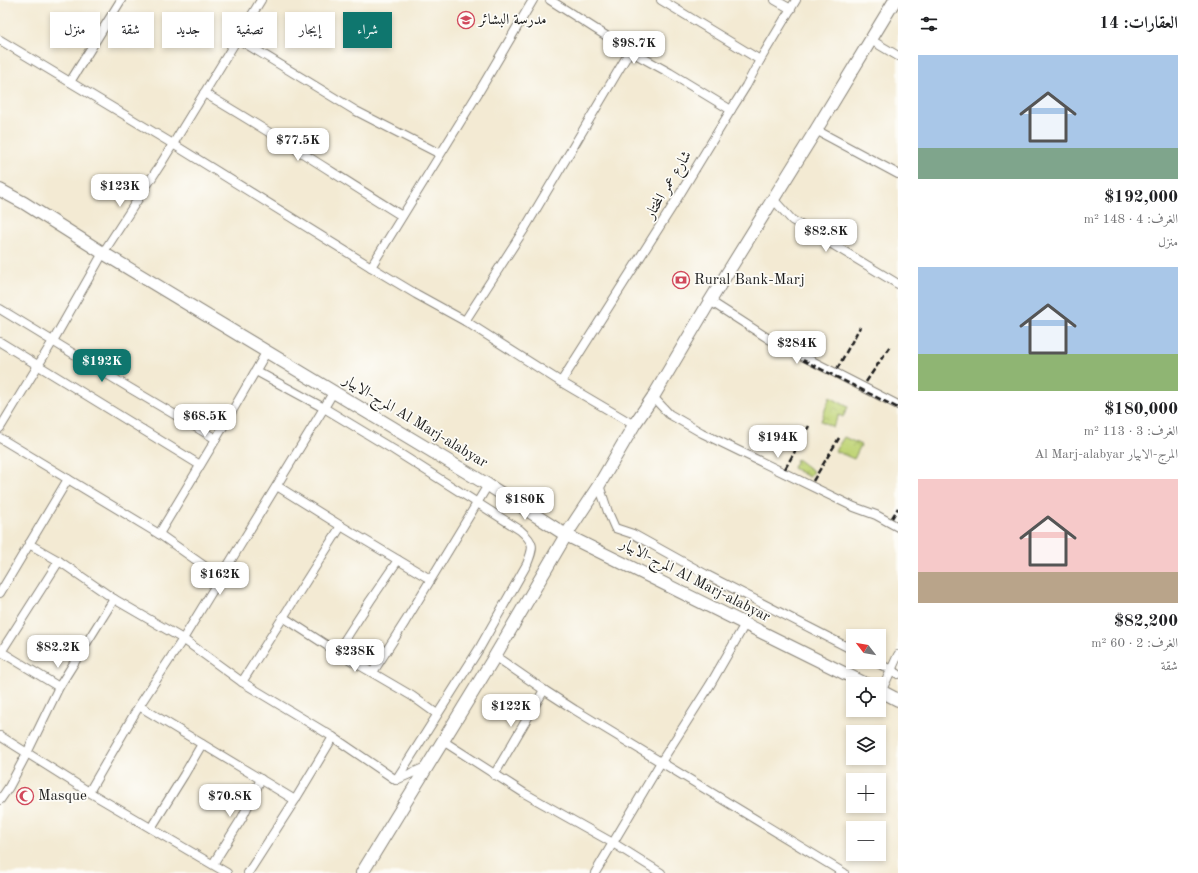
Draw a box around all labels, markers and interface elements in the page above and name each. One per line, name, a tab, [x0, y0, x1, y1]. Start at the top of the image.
school or university icon: مدرسة البشائر	[456, 10, 476, 30]
chip: منزل	[50, 12, 100, 48]
chip: شقة	[108, 12, 154, 48]
chip: جديد	[162, 12, 214, 48]
chip: تصفية	[222, 12, 277, 48]
chip: إيجار	[285, 12, 335, 48]
chip: شراء	[343, 12, 392, 48]
place label: مدرسة البشائر	[477, 13, 547, 28]
icon: filters	[918, 13, 940, 35]
text: العقارات: 14	[1099, 15, 1178, 32]
pin: $98.7K	[601, 31, 667, 65]
text: $98.7K	[612, 37, 656, 50]
icon: home	[1012, 81, 1084, 153]
pin: $77.5K	[265, 128, 331, 162]
text: $77.5K	[276, 134, 320, 147]
street label: شارع عمر المختار	[641, 148, 698, 225]
pin: $123K	[92, 174, 148, 208]
text: $123K	[100, 180, 140, 193]
text: $192,000	[1104, 189, 1178, 206]
text: الغرف: 4 · 148 m²	[1084, 213, 1178, 226]
pin: $82.8K	[793, 219, 859, 253]
text: $82.8K	[804, 225, 848, 238]
text: منزل	[1158, 236, 1178, 249]
bank icon: Rural Bank-Marj	[671, 270, 691, 290]
place label: Rural Bank-Marj	[694, 273, 805, 288]
icon: home	[1012, 293, 1084, 365]
pin: $284K	[769, 331, 825, 365]
text: $284K	[777, 337, 817, 350]
pin: $192K	[74, 349, 130, 383]
text: $192K	[82, 355, 122, 368]
street label: المرج-الابيار Al Marj-alabyar	[336, 372, 490, 475]
text: $180,000	[1104, 401, 1178, 418]
pin: $68.5K	[172, 404, 238, 438]
text: $68.5K	[183, 410, 227, 423]
pin: $194K	[750, 425, 806, 459]
text: الغرف: 3 · 113 m²	[1084, 425, 1178, 438]
text: $194K	[758, 431, 798, 444]
text: المرج-الابيار Al Marj-alabyar	[1034, 448, 1178, 461]
pin: $180K	[497, 487, 553, 521]
text: $180K	[505, 493, 545, 506]
icon: home	[1012, 505, 1084, 577]
street label: المرج-الابيار Al Marj-alabyar	[614, 536, 772, 629]
pin: $162K	[192, 562, 248, 596]
text: $162K	[200, 568, 240, 581]
text: $82,200	[1114, 613, 1178, 630]
north arrow	[846, 629, 886, 669]
map controls	[846, 629, 886, 861]
pin: $82.2K	[25, 635, 91, 669]
text: الغرف: 2 · 60 m²	[1091, 637, 1178, 650]
pin: $238K	[327, 639, 383, 673]
text: $82.2K	[36, 641, 80, 654]
text: $238K	[335, 645, 375, 658]
text: شقة	[1161, 660, 1178, 673]
button: locate	[846, 677, 886, 717]
pin: $122K	[483, 694, 539, 728]
text: $122K	[491, 700, 531, 713]
button: layers	[846, 725, 886, 765]
button: +	[846, 773, 886, 813]
pin: $70.8K	[197, 784, 263, 818]
mosque icon: Masque	[15, 786, 35, 806]
place label: Masque	[38, 789, 87, 804]
text: $70.8K	[208, 790, 252, 803]
button: −	[846, 821, 886, 861]

